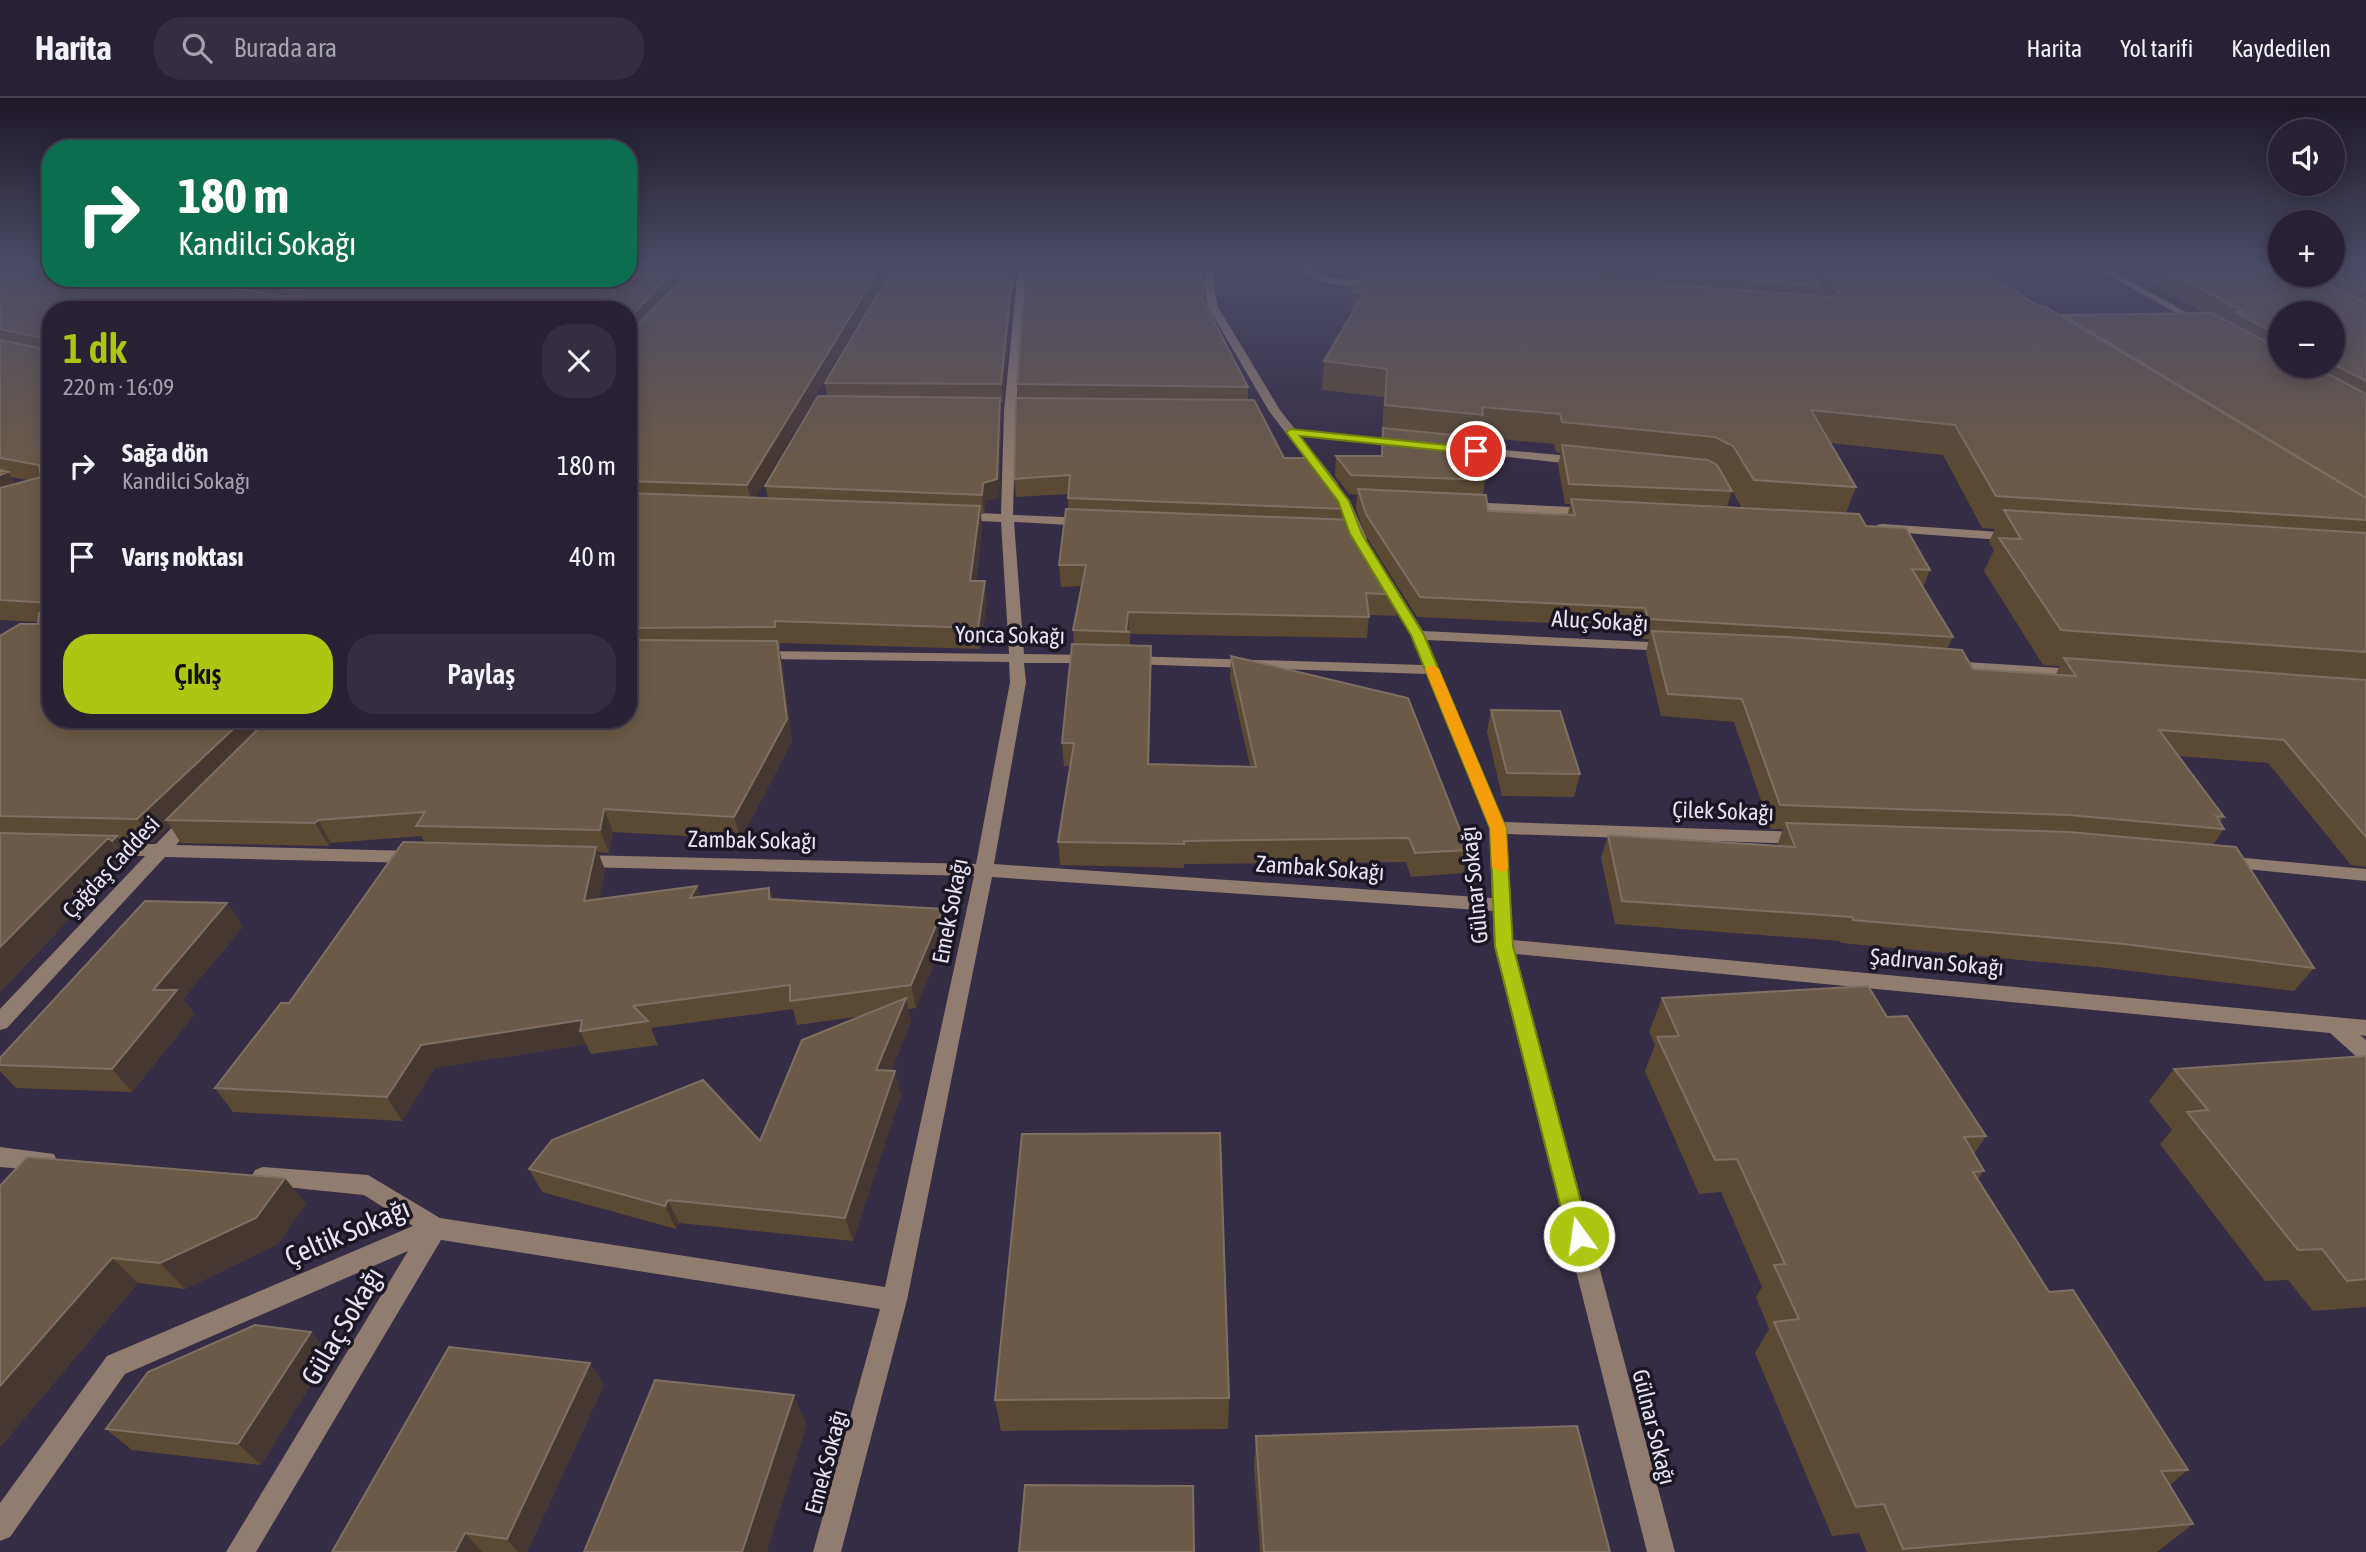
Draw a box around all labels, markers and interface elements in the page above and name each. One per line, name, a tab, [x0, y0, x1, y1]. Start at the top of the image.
search box	[154, 17, 644, 80]
text: Harita	[35, 29, 112, 67]
icon: search	[178, 29, 216, 67]
text: Burada ara	[234, 33, 337, 63]
text: Harita	[2026, 35, 2082, 62]
text: Yol tarifi	[2120, 35, 2193, 62]
text: Kaydedilen	[2231, 35, 2331, 62]
map controls	[2268, 119, 2345, 378]
button: sound	[2268, 119, 2345, 196]
text: 180 m	[178, 167, 289, 223]
icon: right	[63, 168, 154, 259]
button: +	[2268, 210, 2345, 287]
text: Kandilci Sokağı	[178, 225, 356, 262]
button: −	[2268, 301, 2345, 378]
text: 1 dk	[63, 324, 127, 372]
button: close	[542, 324, 616, 398]
text: 220 m · 16:09	[63, 374, 174, 400]
pin	[1446, 421, 1506, 481]
icon: arrive	[1457, 432, 1495, 470]
text: Sağa dön	[122, 438, 208, 468]
icon: right	[63, 447, 101, 485]
text: 180 m	[557, 451, 616, 481]
text: Kandilci Sokağı	[122, 468, 250, 494]
icon: arrive	[63, 538, 101, 576]
text: Varış noktası	[122, 542, 243, 572]
text: 40 m	[569, 542, 616, 572]
street label: Aluç Sokağı	[1551, 605, 1649, 637]
street label: Yonca Sokağı	[955, 621, 1065, 649]
button: Çıkış	[63, 634, 333, 714]
button: Paylaş	[347, 634, 616, 714]
street label: Çilek Sokağı	[1672, 796, 1774, 826]
street label: Çağdaş Caddesi	[57, 811, 165, 923]
street label: Gülnar Sokağı	[1455, 825, 1493, 945]
street label: Zambak Sokağı	[687, 826, 817, 854]
street label: Zambak Sokağı	[1255, 851, 1385, 885]
street label: Emek Sokağı	[927, 856, 973, 966]
street label: Şadırvan Sokağı	[1869, 943, 2005, 981]
street label: Çeltik Sokağı	[280, 1191, 414, 1273]
position arrow	[1542, 1199, 1616, 1273]
street label: Gülaç Sokağı	[294, 1261, 390, 1391]
street label: Gülnar Sokağı	[1627, 1367, 1681, 1487]
street label: Emek Sokağı	[800, 1407, 852, 1517]

